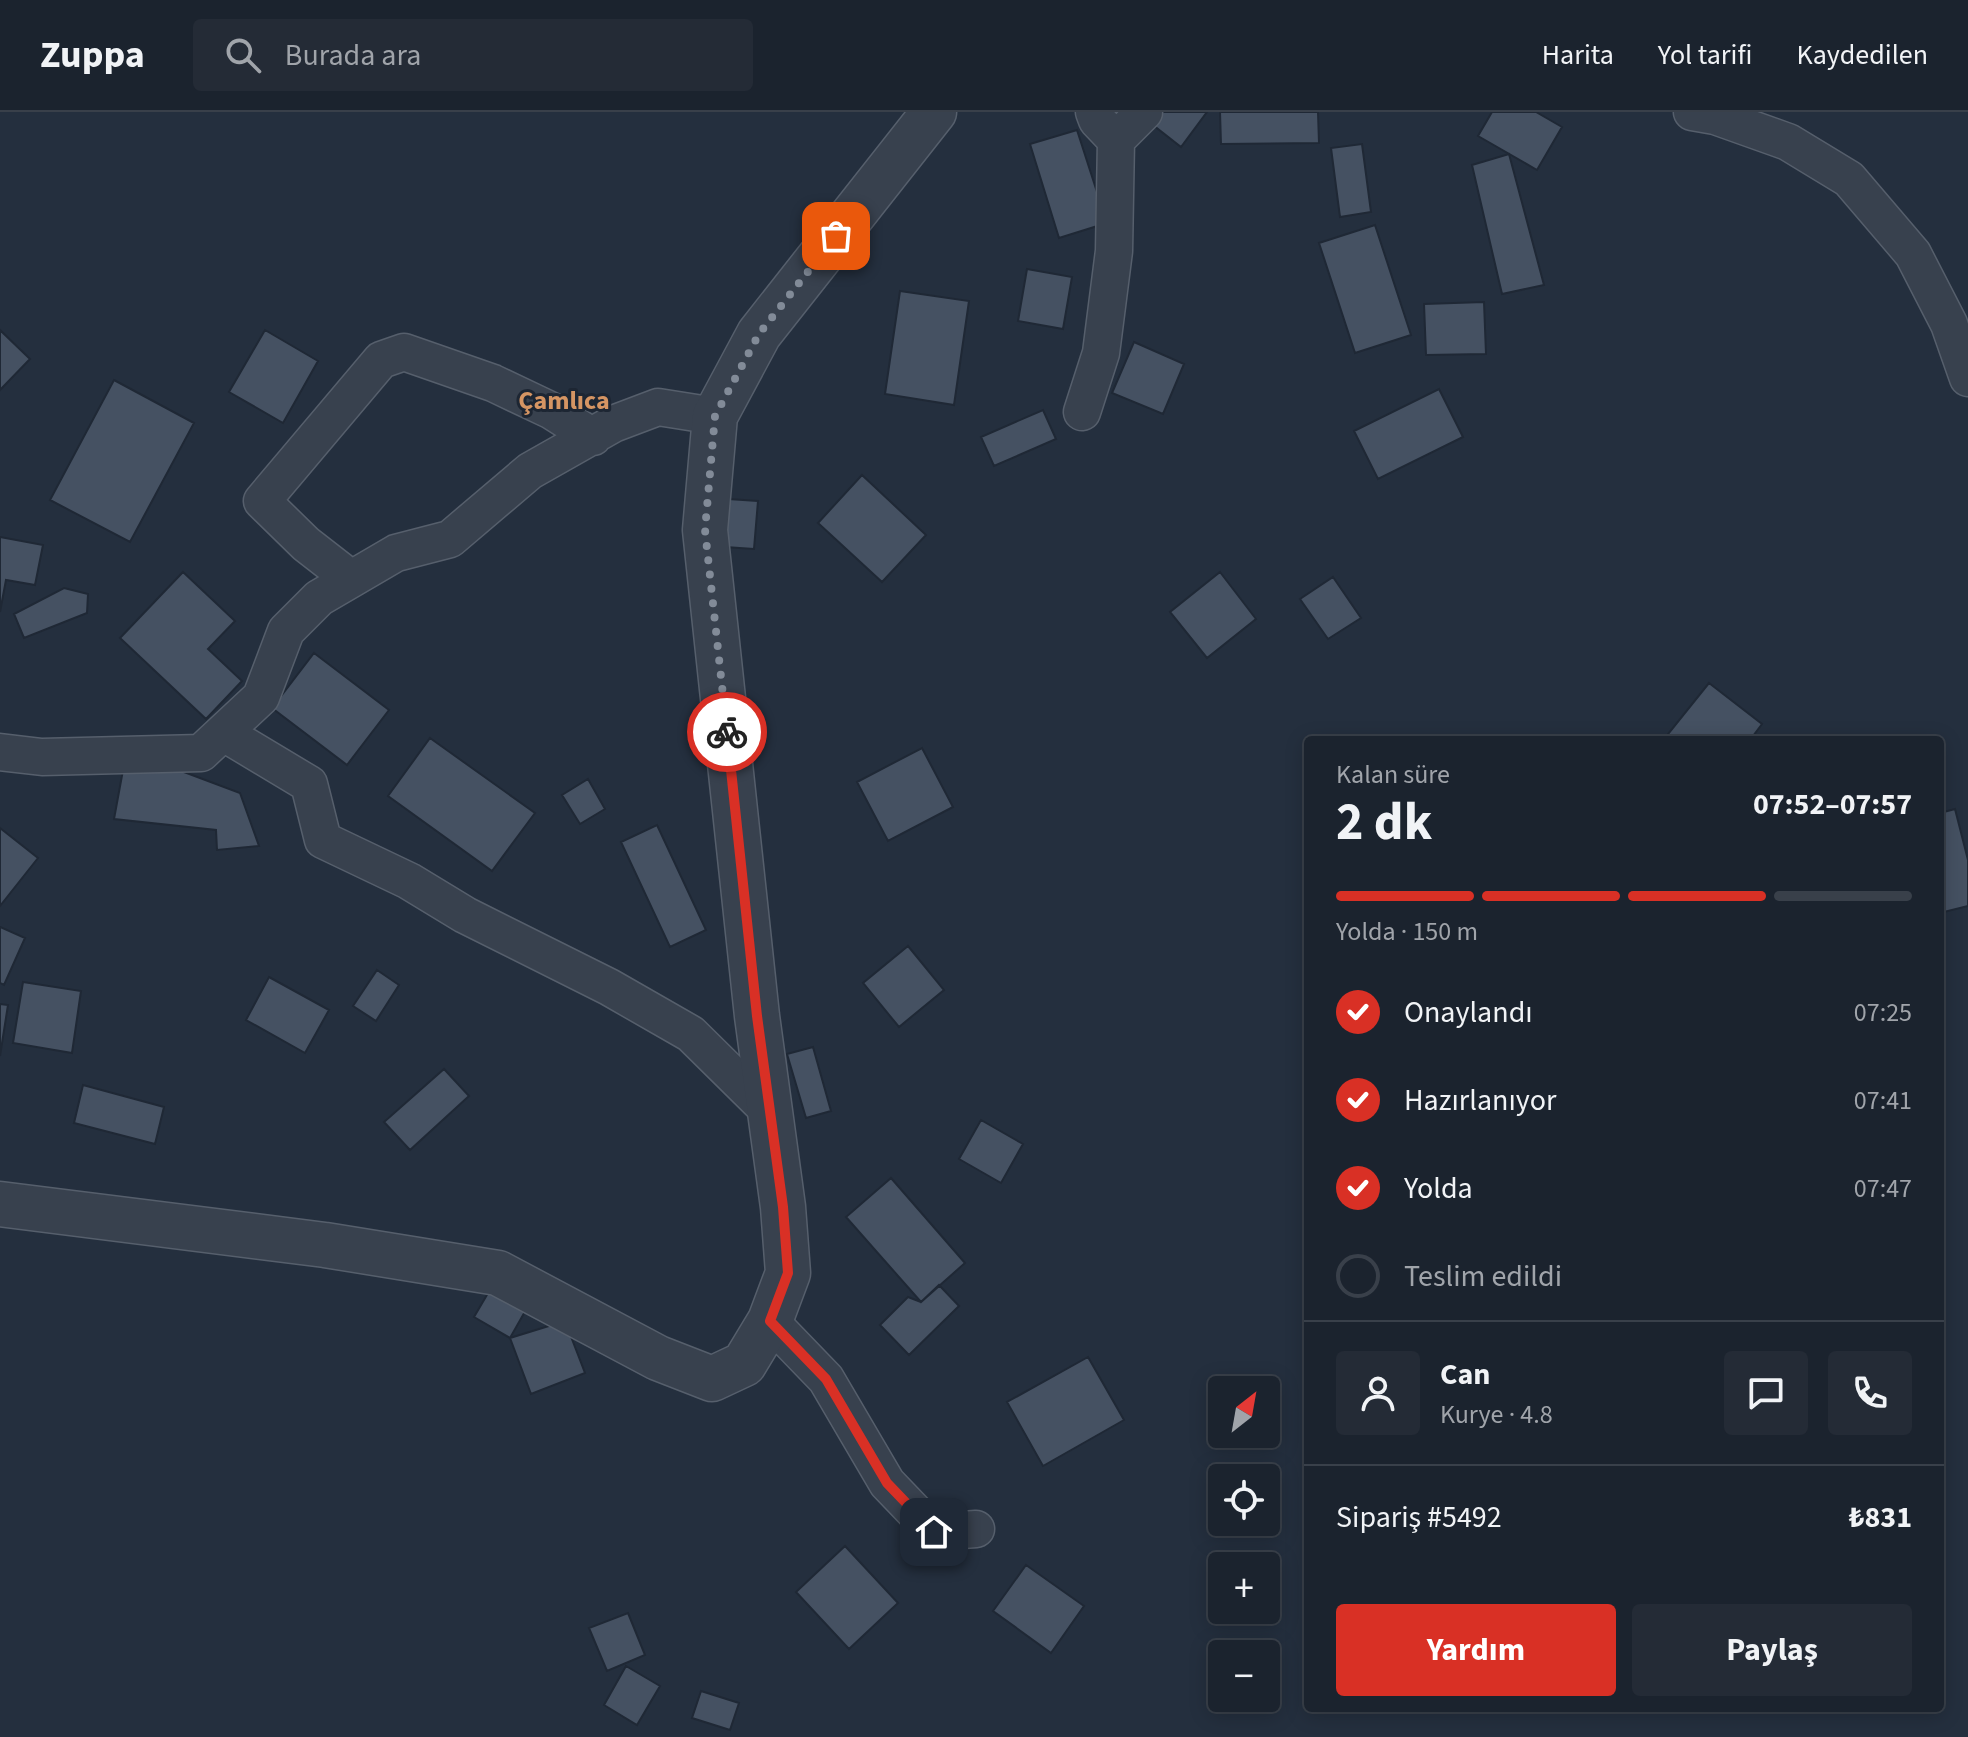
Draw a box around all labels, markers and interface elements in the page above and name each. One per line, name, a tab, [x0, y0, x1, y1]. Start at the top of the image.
search box	[193, 19, 753, 91]
text: Zuppa	[40, 28, 145, 82]
icon: search	[221, 33, 265, 77]
text: Burada ara	[285, 34, 421, 77]
text: Harita	[1542, 35, 1614, 75]
text: Yol tarifi	[1658, 35, 1753, 75]
text: Kaydedilen	[1797, 35, 1928, 75]
pin	[802, 202, 870, 270]
icon: bag	[814, 214, 858, 258]
district label: Çamlıca	[518, 382, 610, 419]
courier	[687, 692, 767, 772]
icon: bike	[705, 710, 749, 754]
text: Kalan süre	[1336, 756, 1450, 793]
text: 07:52–07:57	[1753, 783, 1912, 826]
text: 2 dk	[1336, 786, 1432, 860]
text: Yolda · 150 m	[1336, 913, 1478, 950]
icon: check	[1336, 990, 1380, 1034]
text: Onaylandı	[1404, 991, 1533, 1034]
text: 07:25	[1854, 994, 1912, 1031]
icon: check	[1336, 1078, 1380, 1122]
text: Hazırlanıyor	[1404, 1079, 1556, 1122]
text: 07:41	[1854, 1082, 1912, 1119]
icon: check	[1336, 1166, 1380, 1210]
text: Yolda	[1404, 1167, 1473, 1210]
text: 07:47	[1854, 1170, 1912, 1207]
text: Teslim edildi	[1404, 1255, 1562, 1298]
button: person	[1336, 1351, 1420, 1435]
button: chat	[1724, 1351, 1808, 1435]
button: phone	[1828, 1351, 1912, 1435]
text: Can	[1440, 1353, 1490, 1396]
north arrow	[1208, 1376, 1280, 1448]
map controls	[1208, 1376, 1280, 1712]
text: Kurye · 4.8	[1440, 1396, 1553, 1433]
button: locate	[1208, 1464, 1280, 1536]
text: Sipariş #5492	[1336, 1496, 1502, 1539]
text: ₺831	[1849, 1496, 1912, 1539]
pin	[900, 1498, 968, 1566]
icon: home	[912, 1510, 956, 1554]
button: +	[1208, 1552, 1280, 1624]
button: Yardım	[1336, 1604, 1616, 1696]
button: Paylaş	[1632, 1604, 1912, 1696]
button: −	[1208, 1640, 1280, 1712]

